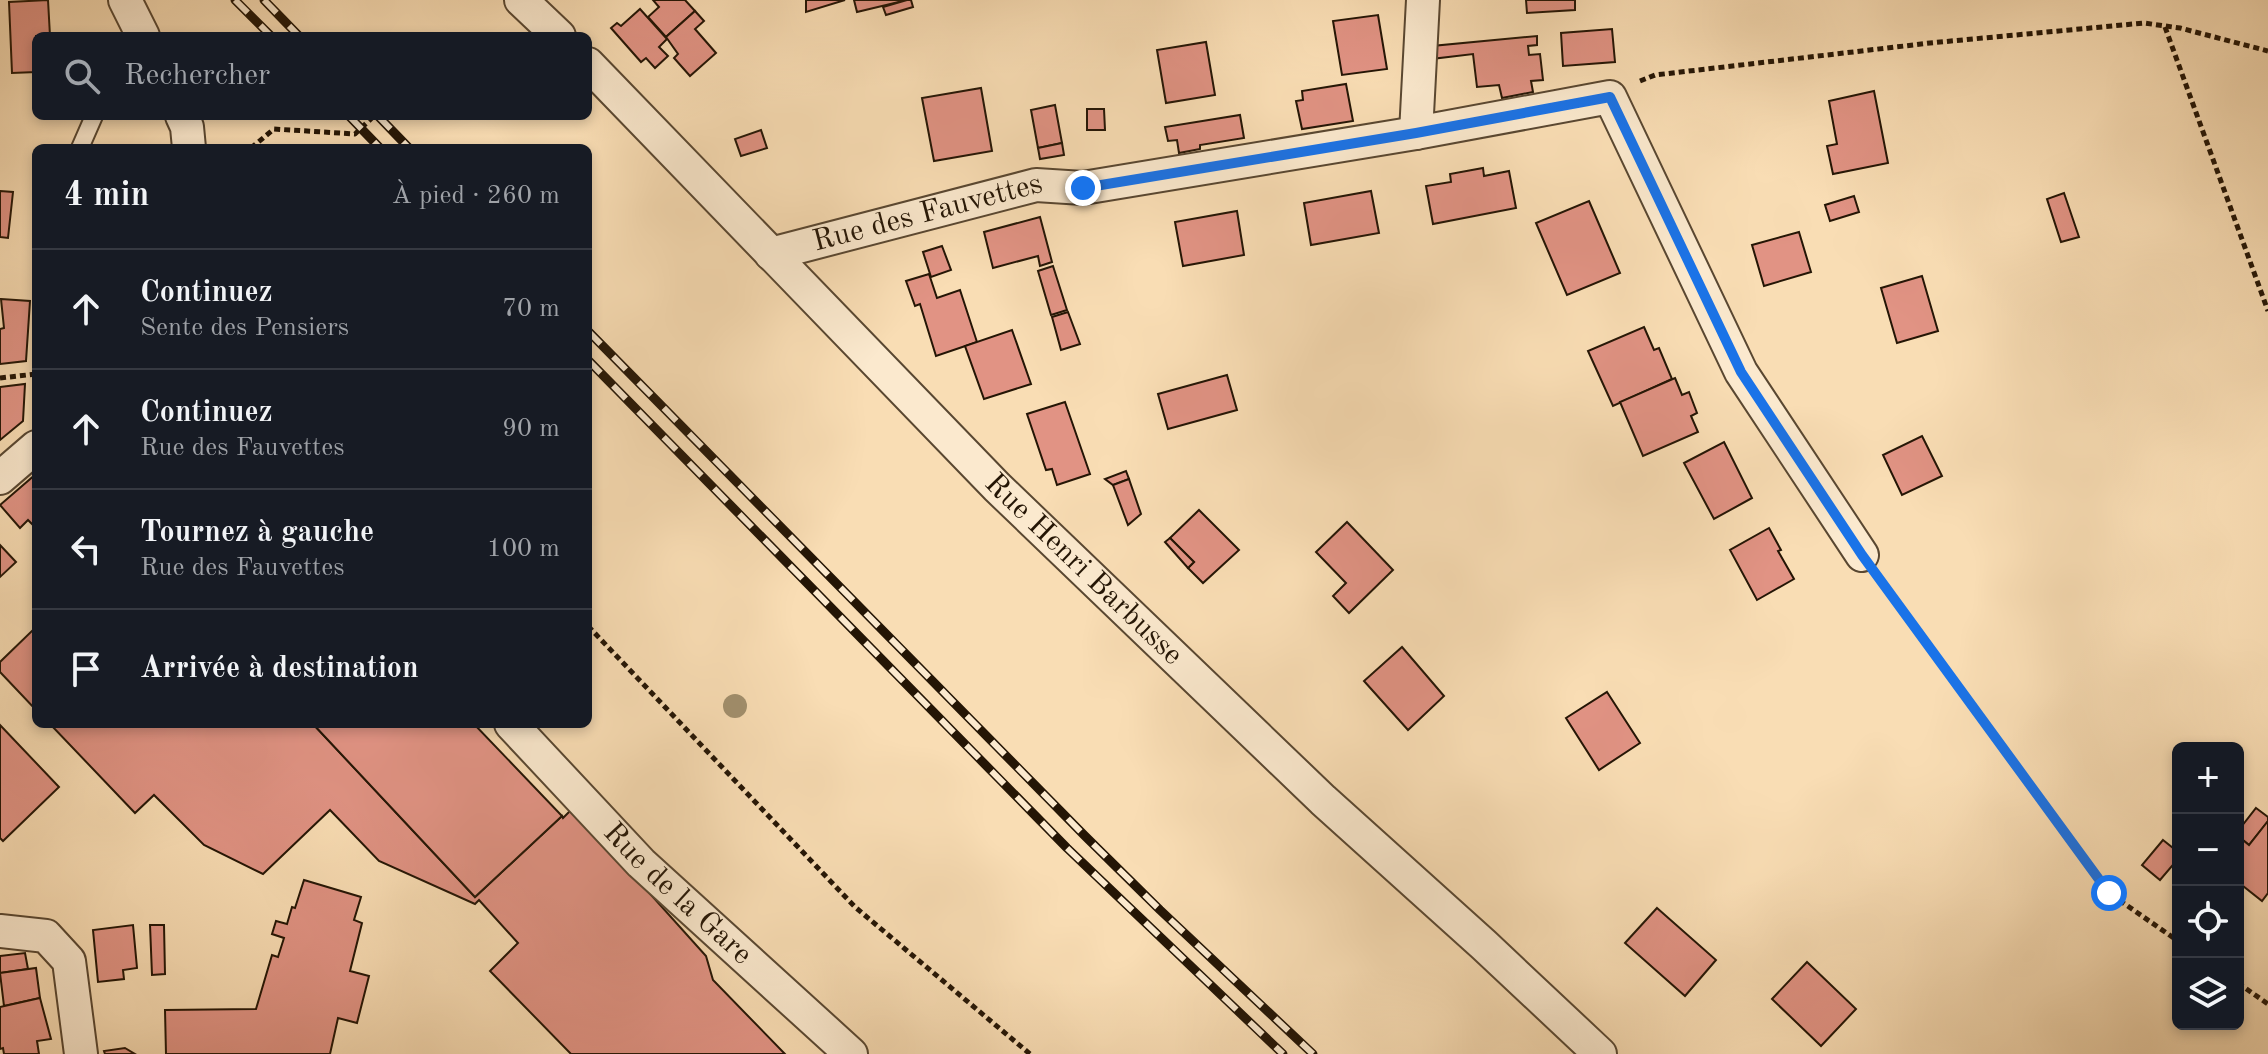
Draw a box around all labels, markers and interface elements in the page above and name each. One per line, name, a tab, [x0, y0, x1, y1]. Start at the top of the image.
search box	[32, 32, 592, 120]
icon: search	[60, 54, 104, 98]
text: Rechercher	[124, 61, 270, 91]
street label: Rue des Fauvettes	[810, 169, 1046, 257]
route end	[1065, 170, 1101, 206]
text: 4 min	[64, 179, 149, 213]
text: À pied · 260 m	[392, 183, 560, 209]
text: Continuez	[140, 278, 273, 308]
icon: ahead	[64, 287, 108, 331]
text: 70 m	[502, 296, 560, 322]
text: Sente des Pensiers	[140, 315, 349, 341]
text: Continuez	[140, 398, 273, 428]
icon: ahead	[64, 407, 108, 451]
text: 90 m	[502, 416, 560, 442]
text: Rue des Fauvettes	[140, 435, 344, 461]
street label: Rue Henri Barbusse	[979, 469, 1188, 671]
text: Tournez à gauche	[140, 518, 374, 548]
icon: left	[64, 527, 108, 571]
text: 100 m	[487, 536, 560, 562]
text: Rue des Fauvettes	[140, 555, 344, 581]
icon: arrive	[64, 647, 108, 691]
text: Arrivée à destination	[140, 654, 419, 684]
map controls	[2172, 742, 2244, 1030]
button: +	[2172, 742, 2244, 814]
button: −	[2172, 814, 2244, 886]
street label: Rue de la Gare	[597, 818, 757, 971]
route start	[2091, 875, 2127, 911]
button: locate	[2172, 886, 2244, 958]
button: layers	[2172, 958, 2244, 1030]

